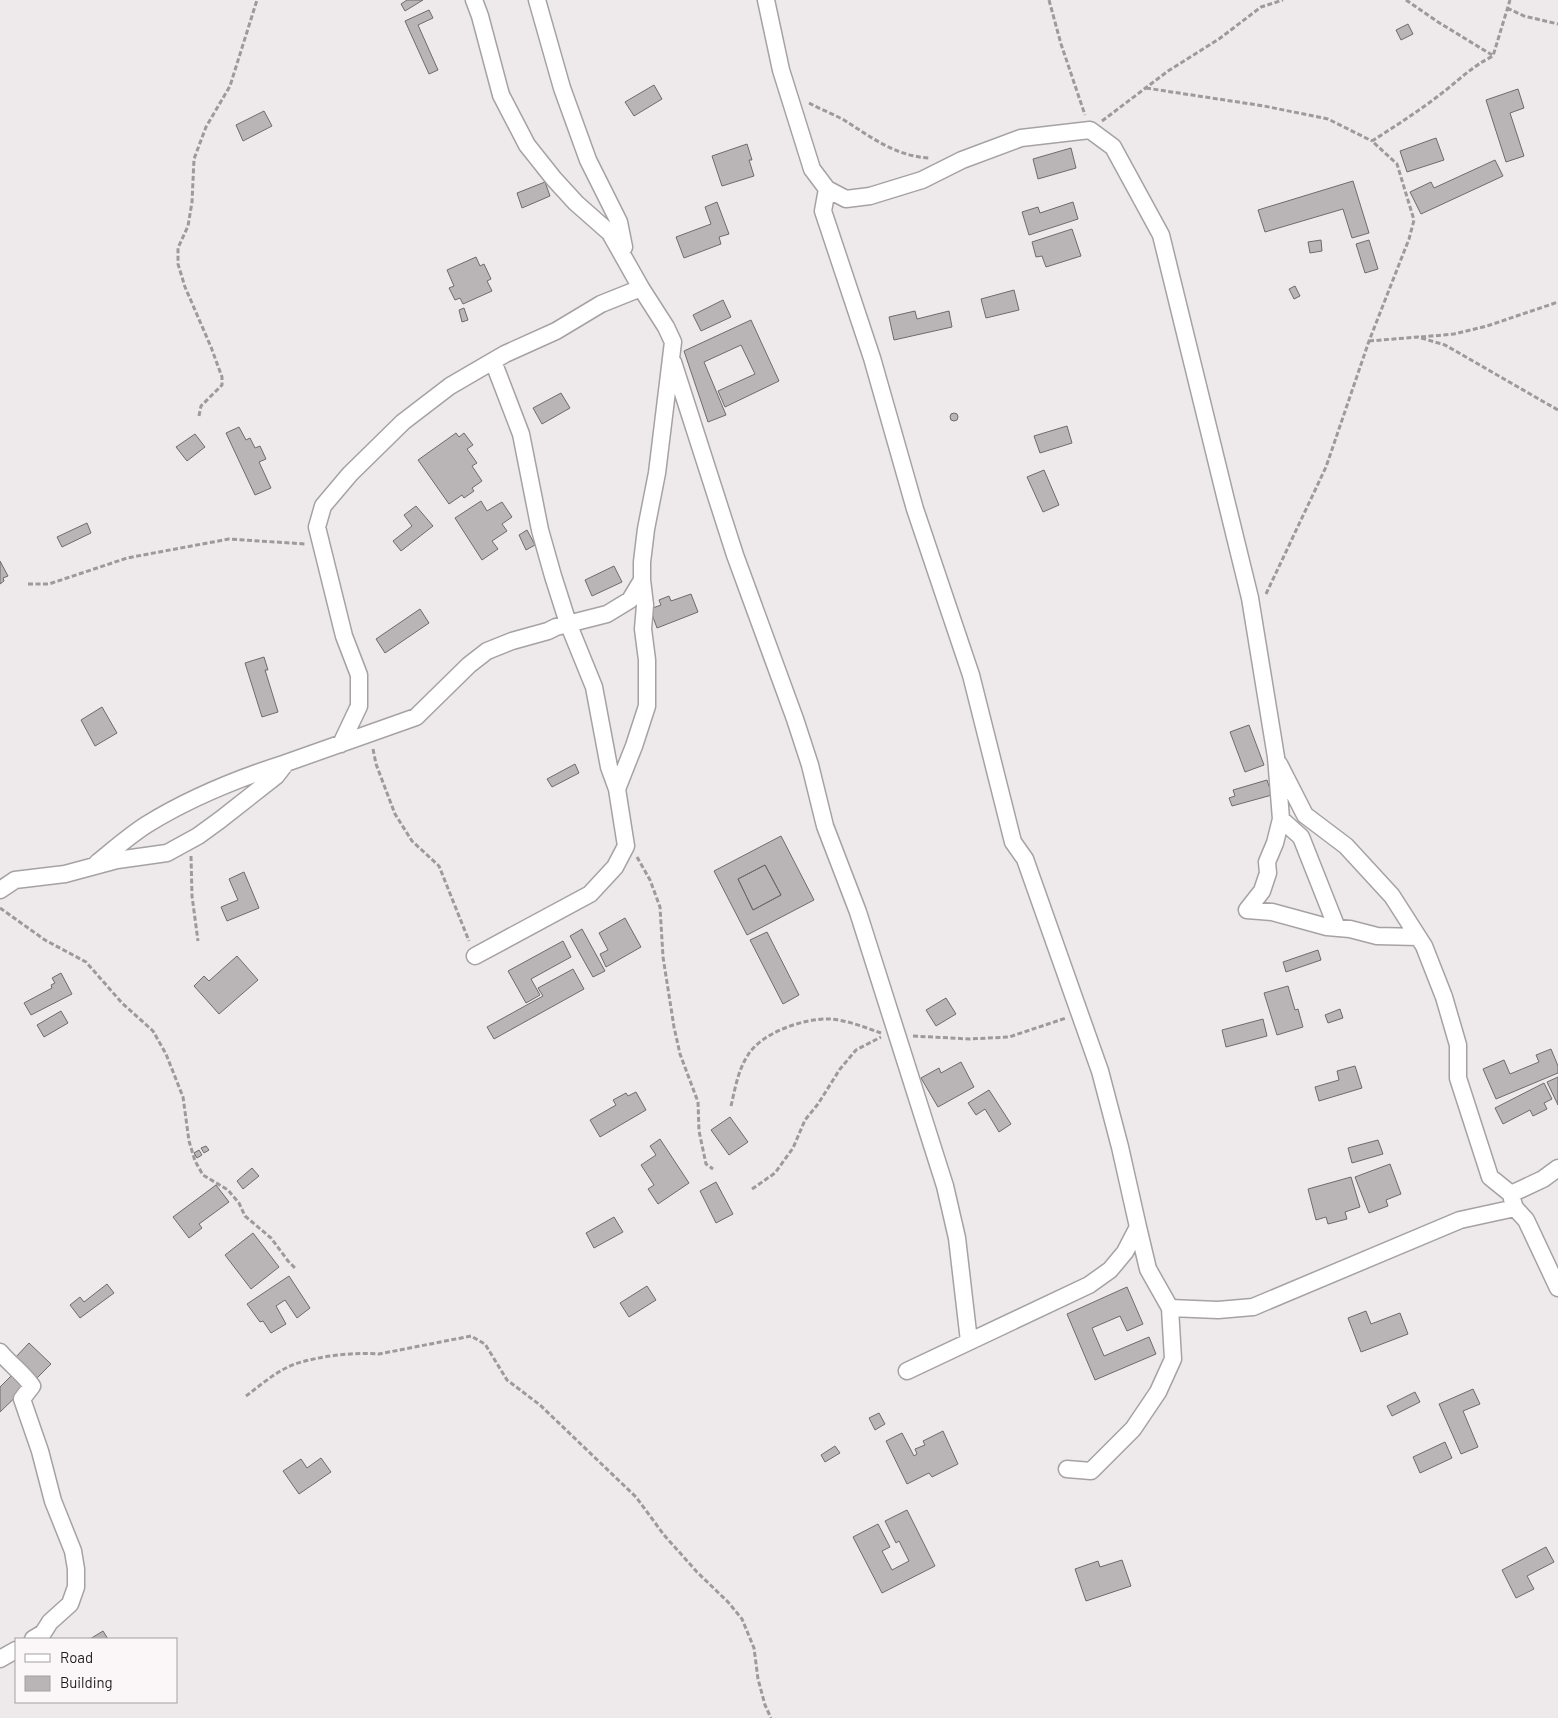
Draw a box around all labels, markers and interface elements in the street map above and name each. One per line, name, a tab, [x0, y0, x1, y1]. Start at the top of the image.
legend	[15, 1638, 178, 1703]
text: Road	[60, 1648, 93, 1666]
text: Building	[60, 1673, 113, 1691]

